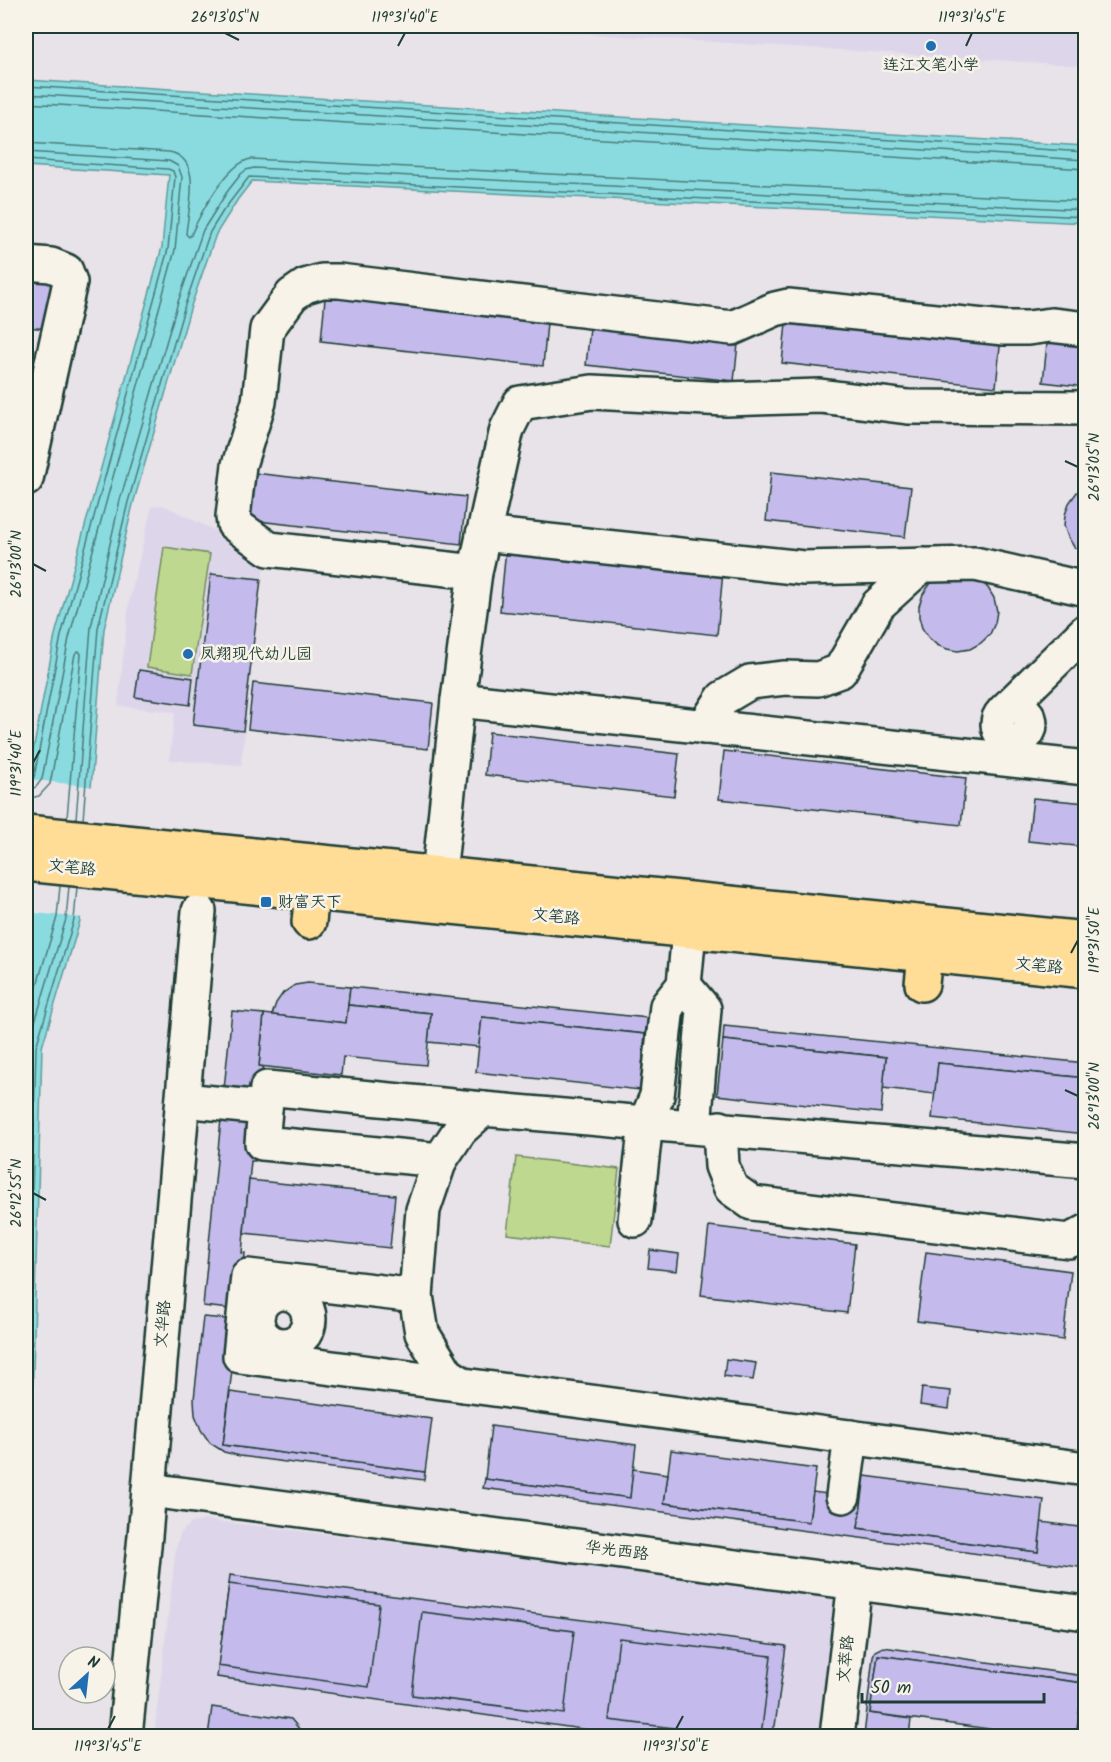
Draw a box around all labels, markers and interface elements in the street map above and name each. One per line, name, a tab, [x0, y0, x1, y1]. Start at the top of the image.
text: 26°13'05"N	[191, 6, 259, 30]
text: 119°31'40"E	[372, 6, 440, 30]
text: 119°31'45"E	[938, 6, 1007, 30]
marker: 连江文笔小学	[924, 39, 938, 53]
place label: 连江文笔小学	[883, 53, 979, 78]
text: 26°13'05"N	[1083, 433, 1107, 501]
text: 26°13'00"N	[5, 530, 29, 598]
place label: 凤翔现代幼儿园	[200, 642, 312, 667]
marker: 凤翔现代幼儿园	[181, 647, 195, 661]
text: 119°31'40"E	[5, 728, 29, 796]
street label: 文笔路	[47, 853, 97, 883]
place label: 财富天下	[278, 890, 342, 915]
marker: 财富天下	[259, 895, 273, 909]
street label: 文笔路	[531, 902, 581, 932]
text: 119°31'50"E	[1083, 905, 1107, 973]
street label: 文笔路	[1014, 951, 1064, 981]
text: 26°13'00"N	[1083, 1062, 1107, 1130]
text: 26°12'55"N	[5, 1159, 29, 1227]
street label: 文华路	[148, 1299, 178, 1349]
street label: 华光西路	[584, 1535, 650, 1567]
street label: 文萃路	[831, 1634, 861, 1684]
north arrow	[57, 1645, 117, 1705]
text: N	[83, 1650, 103, 1676]
scale bar	[862, 1666, 1044, 1704]
text: 50 m	[871, 1674, 911, 1703]
text: 119°31'45"E	[74, 1735, 143, 1759]
text: 119°31'50"E	[643, 1735, 711, 1759]

